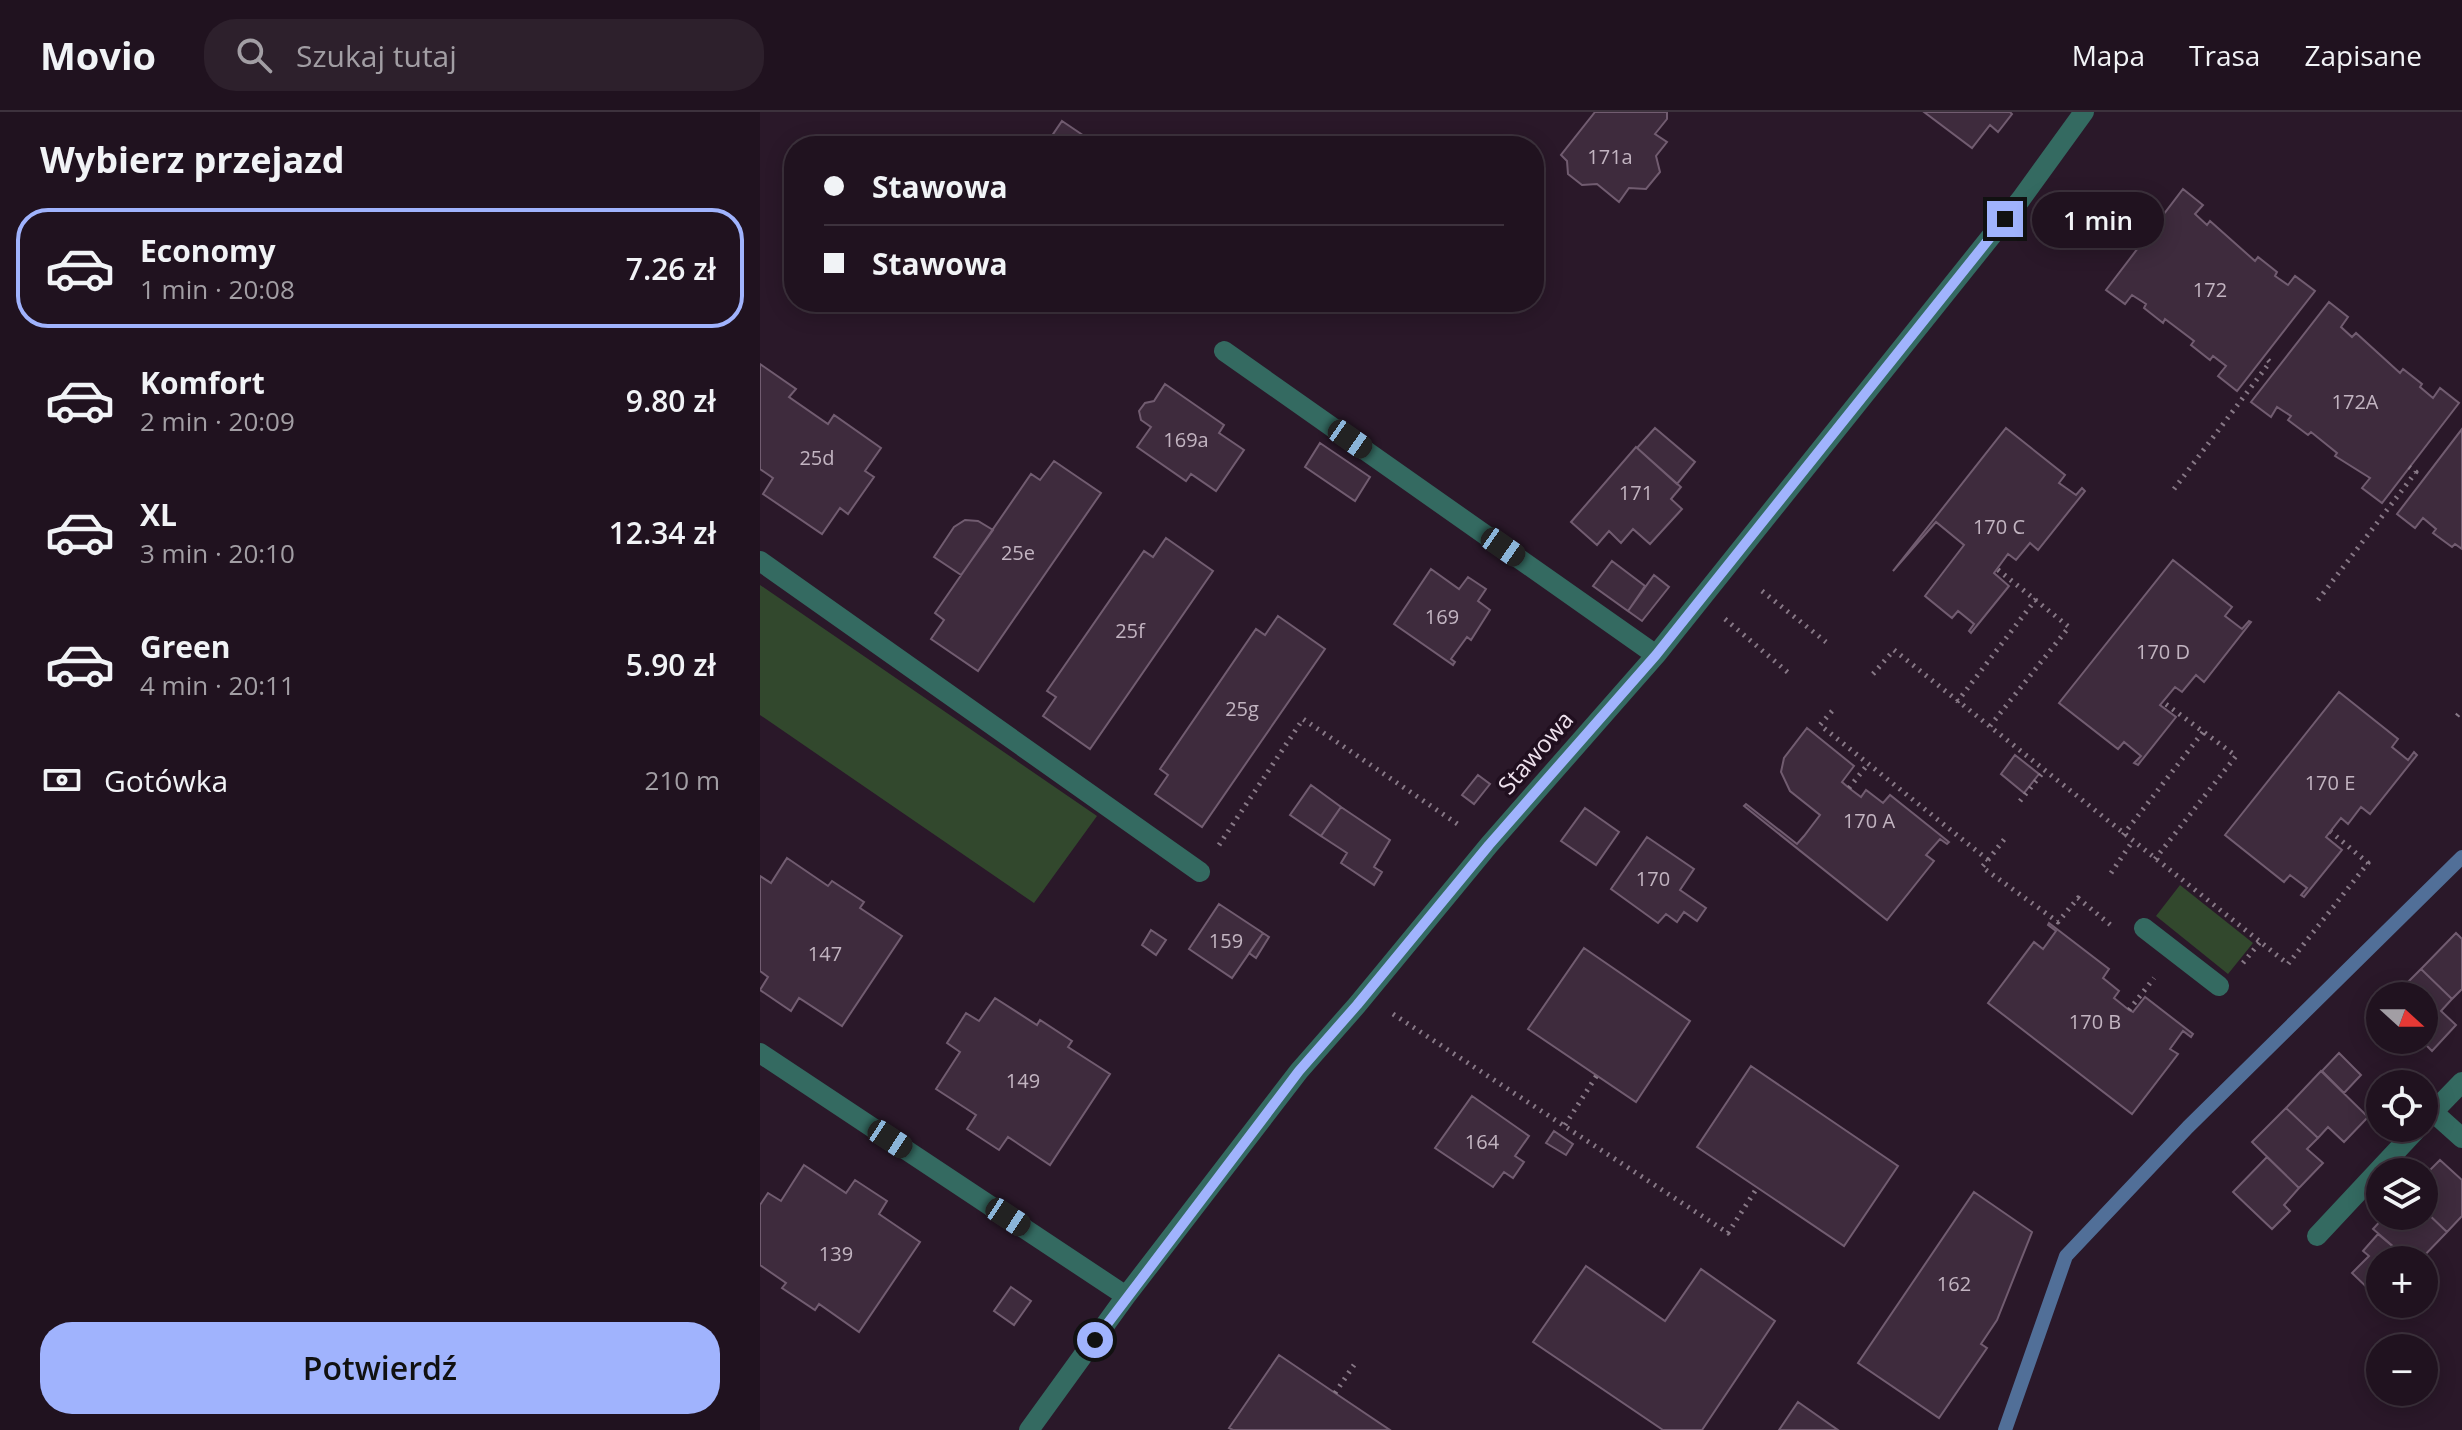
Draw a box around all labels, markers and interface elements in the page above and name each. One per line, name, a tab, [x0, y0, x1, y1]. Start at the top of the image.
search box	[204, 19, 764, 91]
text: Movio	[40, 29, 156, 81]
icon: search	[232, 33, 276, 77]
text: Szukaj tutaj	[296, 35, 457, 76]
text: Mapa	[2072, 36, 2145, 74]
text: Trasa	[2189, 36, 2260, 74]
text: Zapisane	[2304, 36, 2422, 74]
text: Wybierz przejazd	[40, 135, 345, 184]
house number: 171a	[1587, 143, 1633, 170]
text: Stawowa	[872, 166, 1008, 207]
callout: 1 min	[2033, 191, 2165, 247]
route end	[1987, 201, 2023, 237]
text: 1 min	[2063, 202, 2133, 238]
text: Economy	[140, 230, 276, 271]
icon: car	[44, 232, 116, 304]
text: Stawowa	[872, 243, 1008, 284]
text: 7.26 zł	[626, 248, 716, 289]
text: 1 min · 20:08	[140, 271, 295, 307]
house number: 172	[2193, 276, 2227, 303]
text: Komfort	[140, 362, 265, 403]
icon: car	[44, 364, 116, 436]
text: 9.80 zł	[626, 380, 716, 421]
house number: 172A	[2332, 388, 2379, 415]
text: 2 min · 20:09	[140, 403, 295, 439]
car	[1323, 415, 1377, 463]
house number: 169a	[1163, 426, 1209, 453]
house number: 25d	[799, 444, 835, 471]
house number: 171	[1619, 479, 1653, 506]
text: XL	[140, 494, 177, 535]
icon: car	[44, 496, 116, 568]
text: 12.34 zł	[609, 512, 716, 553]
house number: 170 C	[1973, 513, 2025, 540]
car	[1476, 523, 1530, 571]
text: 3 min · 20:10	[140, 535, 295, 571]
house number: 25e	[1001, 539, 1035, 566]
house number: 169	[1425, 603, 1459, 630]
house number: 25f	[1115, 617, 1146, 644]
text: Green	[140, 626, 231, 667]
icon: car	[44, 628, 116, 700]
house number: 170 D	[2136, 638, 2190, 665]
text: 5.90 zł	[626, 644, 716, 685]
text: 4 min · 20:11	[140, 667, 295, 703]
house number: 25g	[1225, 695, 1259, 722]
street label: Stawowa	[1490, 703, 1580, 801]
icon: cash	[40, 758, 84, 802]
text: Gotówka	[104, 760, 228, 801]
text: 210 m	[645, 762, 720, 798]
house number: 170 E	[2305, 769, 2355, 796]
house number: 170 A	[1843, 807, 1895, 834]
house number: 170	[1636, 865, 1670, 892]
house number: 159	[1209, 927, 1243, 954]
house number: 147	[808, 940, 842, 967]
north arrow	[2366, 982, 2438, 1054]
map controls	[2366, 982, 2438, 1406]
house number: 170 B	[2069, 1008, 2121, 1035]
house number: 149	[1006, 1067, 1040, 1094]
button: locate	[2366, 1070, 2438, 1142]
car	[863, 1116, 917, 1162]
house number: 164	[1465, 1128, 1500, 1155]
button: layers	[2366, 1158, 2438, 1230]
car	[981, 1194, 1035, 1240]
house number: 139	[819, 1240, 853, 1267]
button: +	[2366, 1246, 2438, 1318]
house number: 162	[1937, 1270, 1971, 1297]
button: Potwierdź	[40, 1322, 720, 1414]
route start	[1077, 1322, 1113, 1358]
button: −	[2366, 1334, 2438, 1406]

